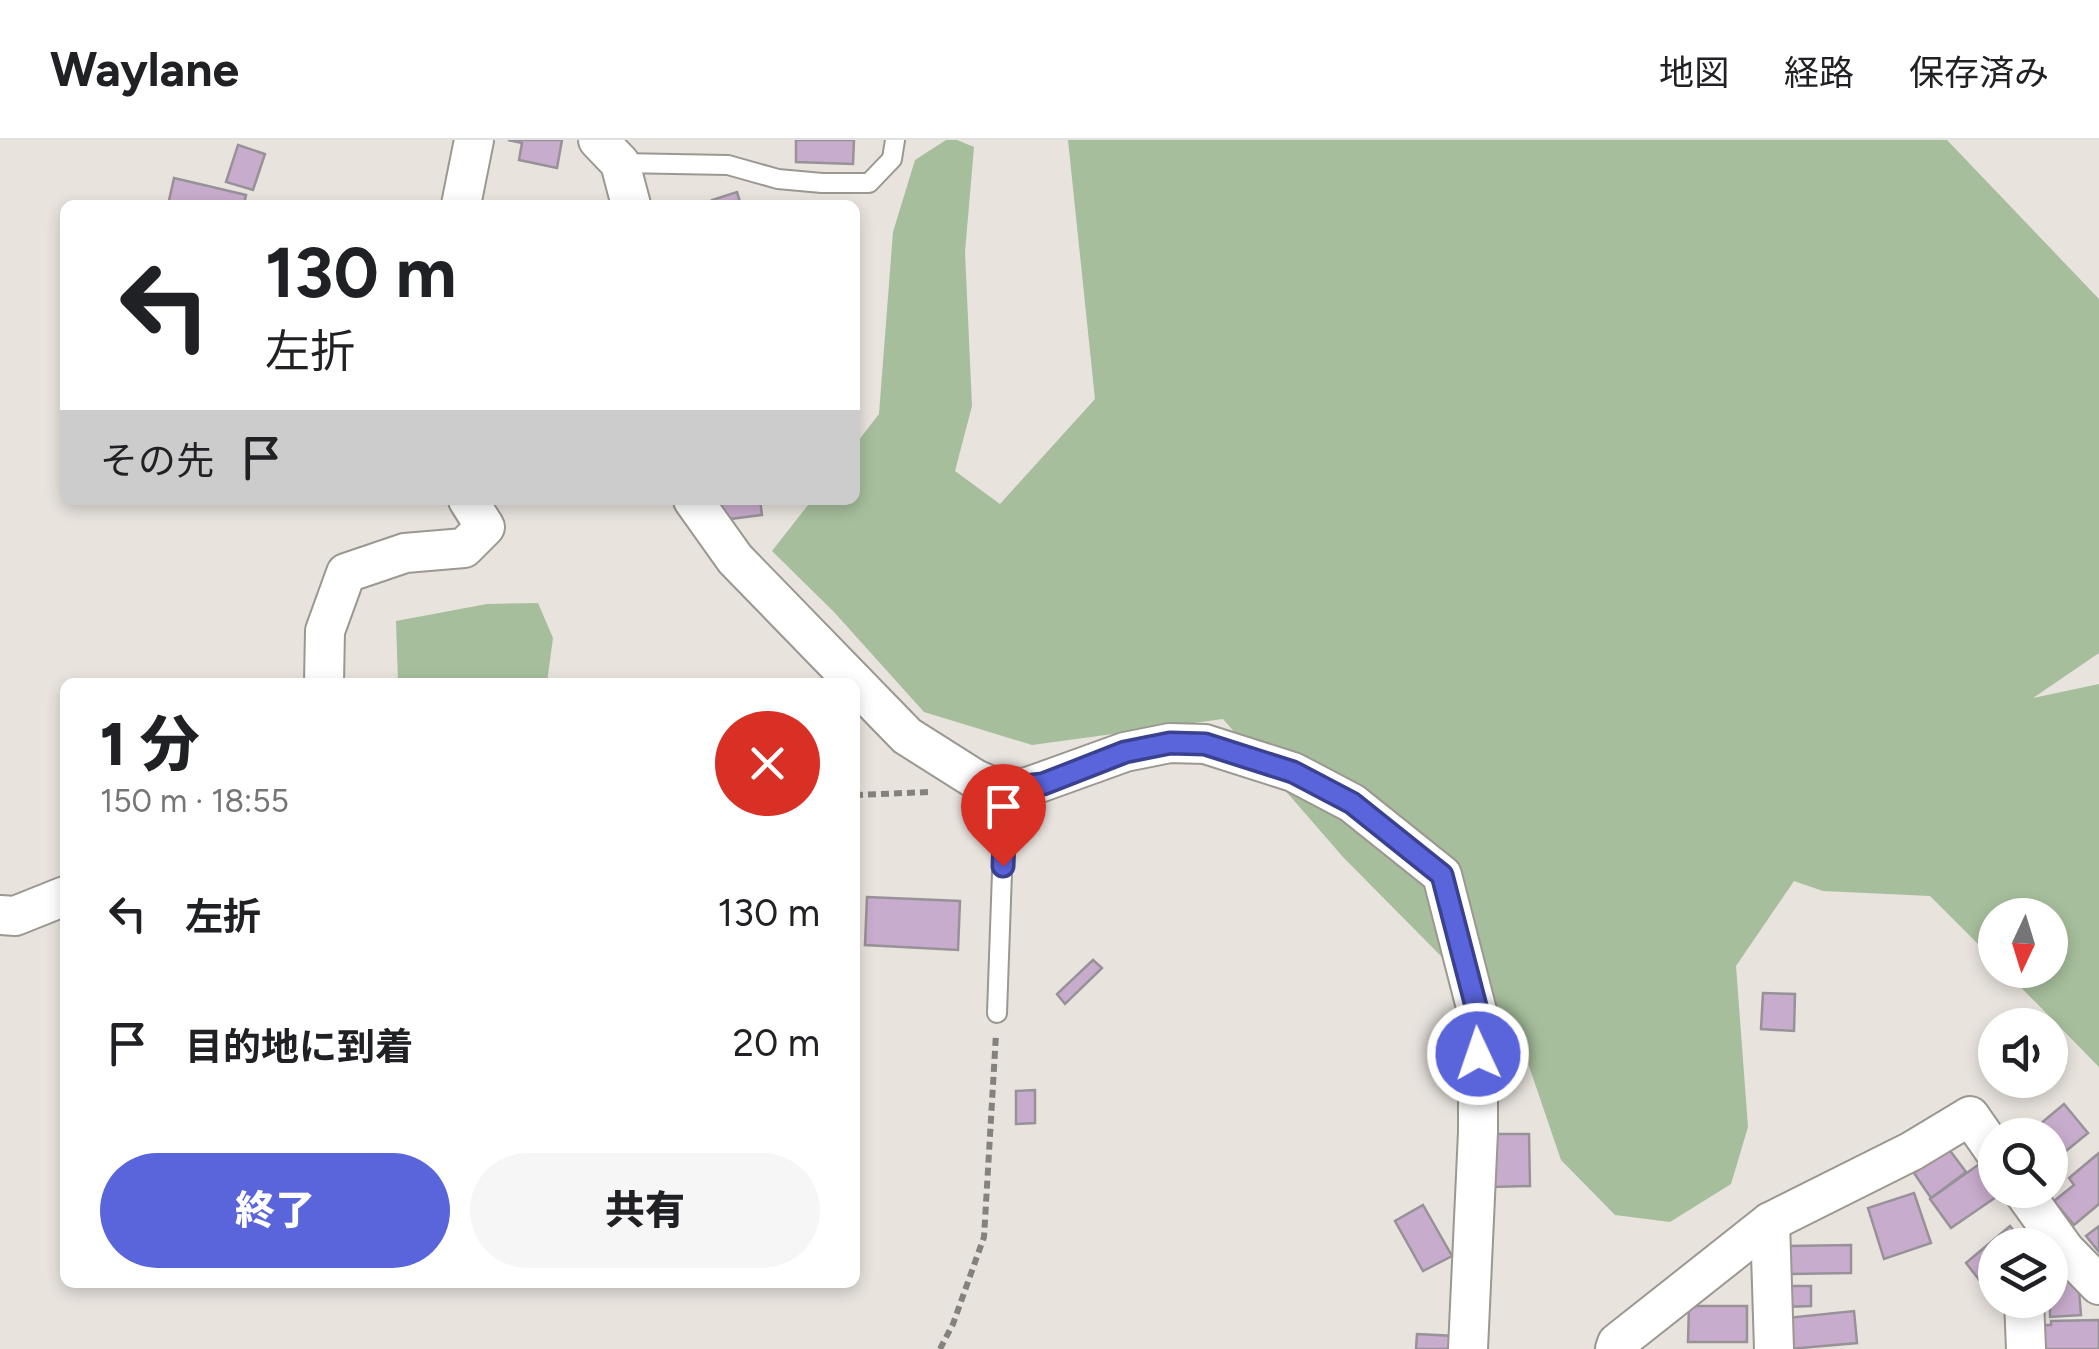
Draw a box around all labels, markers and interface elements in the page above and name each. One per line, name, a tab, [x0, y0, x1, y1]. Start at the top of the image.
text: Waylane	[50, 40, 239, 98]
text: 地図	[1659, 52, 1729, 94]
text: 経路	[1784, 52, 1854, 94]
text: 保存済み	[1909, 52, 2049, 94]
text: 130 m	[265, 230, 457, 315]
icon: left	[100, 240, 230, 370]
text: 左折	[265, 324, 355, 378]
icon: arrive	[234, 430, 289, 485]
text: その先	[100, 438, 214, 484]
text: 1 分	[100, 708, 200, 780]
button: close	[715, 711, 820, 816]
pin	[961, 764, 1046, 867]
icon: arrive	[976, 779, 1031, 834]
text: 150 m · 18:55	[100, 782, 289, 820]
icon: left	[100, 886, 155, 941]
text: 130 m	[718, 890, 820, 936]
text: 左折	[185, 894, 261, 940]
north arrow	[1978, 898, 2068, 988]
map controls	[1978, 898, 2068, 1318]
position arrow	[1426, 1002, 1530, 1106]
button: sound	[1978, 1008, 2068, 1098]
icon: arrive	[100, 1016, 155, 1071]
text: 20 m	[733, 1020, 820, 1066]
text: 目的地に到着	[185, 1024, 413, 1070]
button: search	[1978, 1118, 2068, 1208]
button: 終了	[100, 1153, 450, 1268]
button: 共有	[470, 1153, 820, 1268]
button: layers	[1978, 1228, 2068, 1318]

